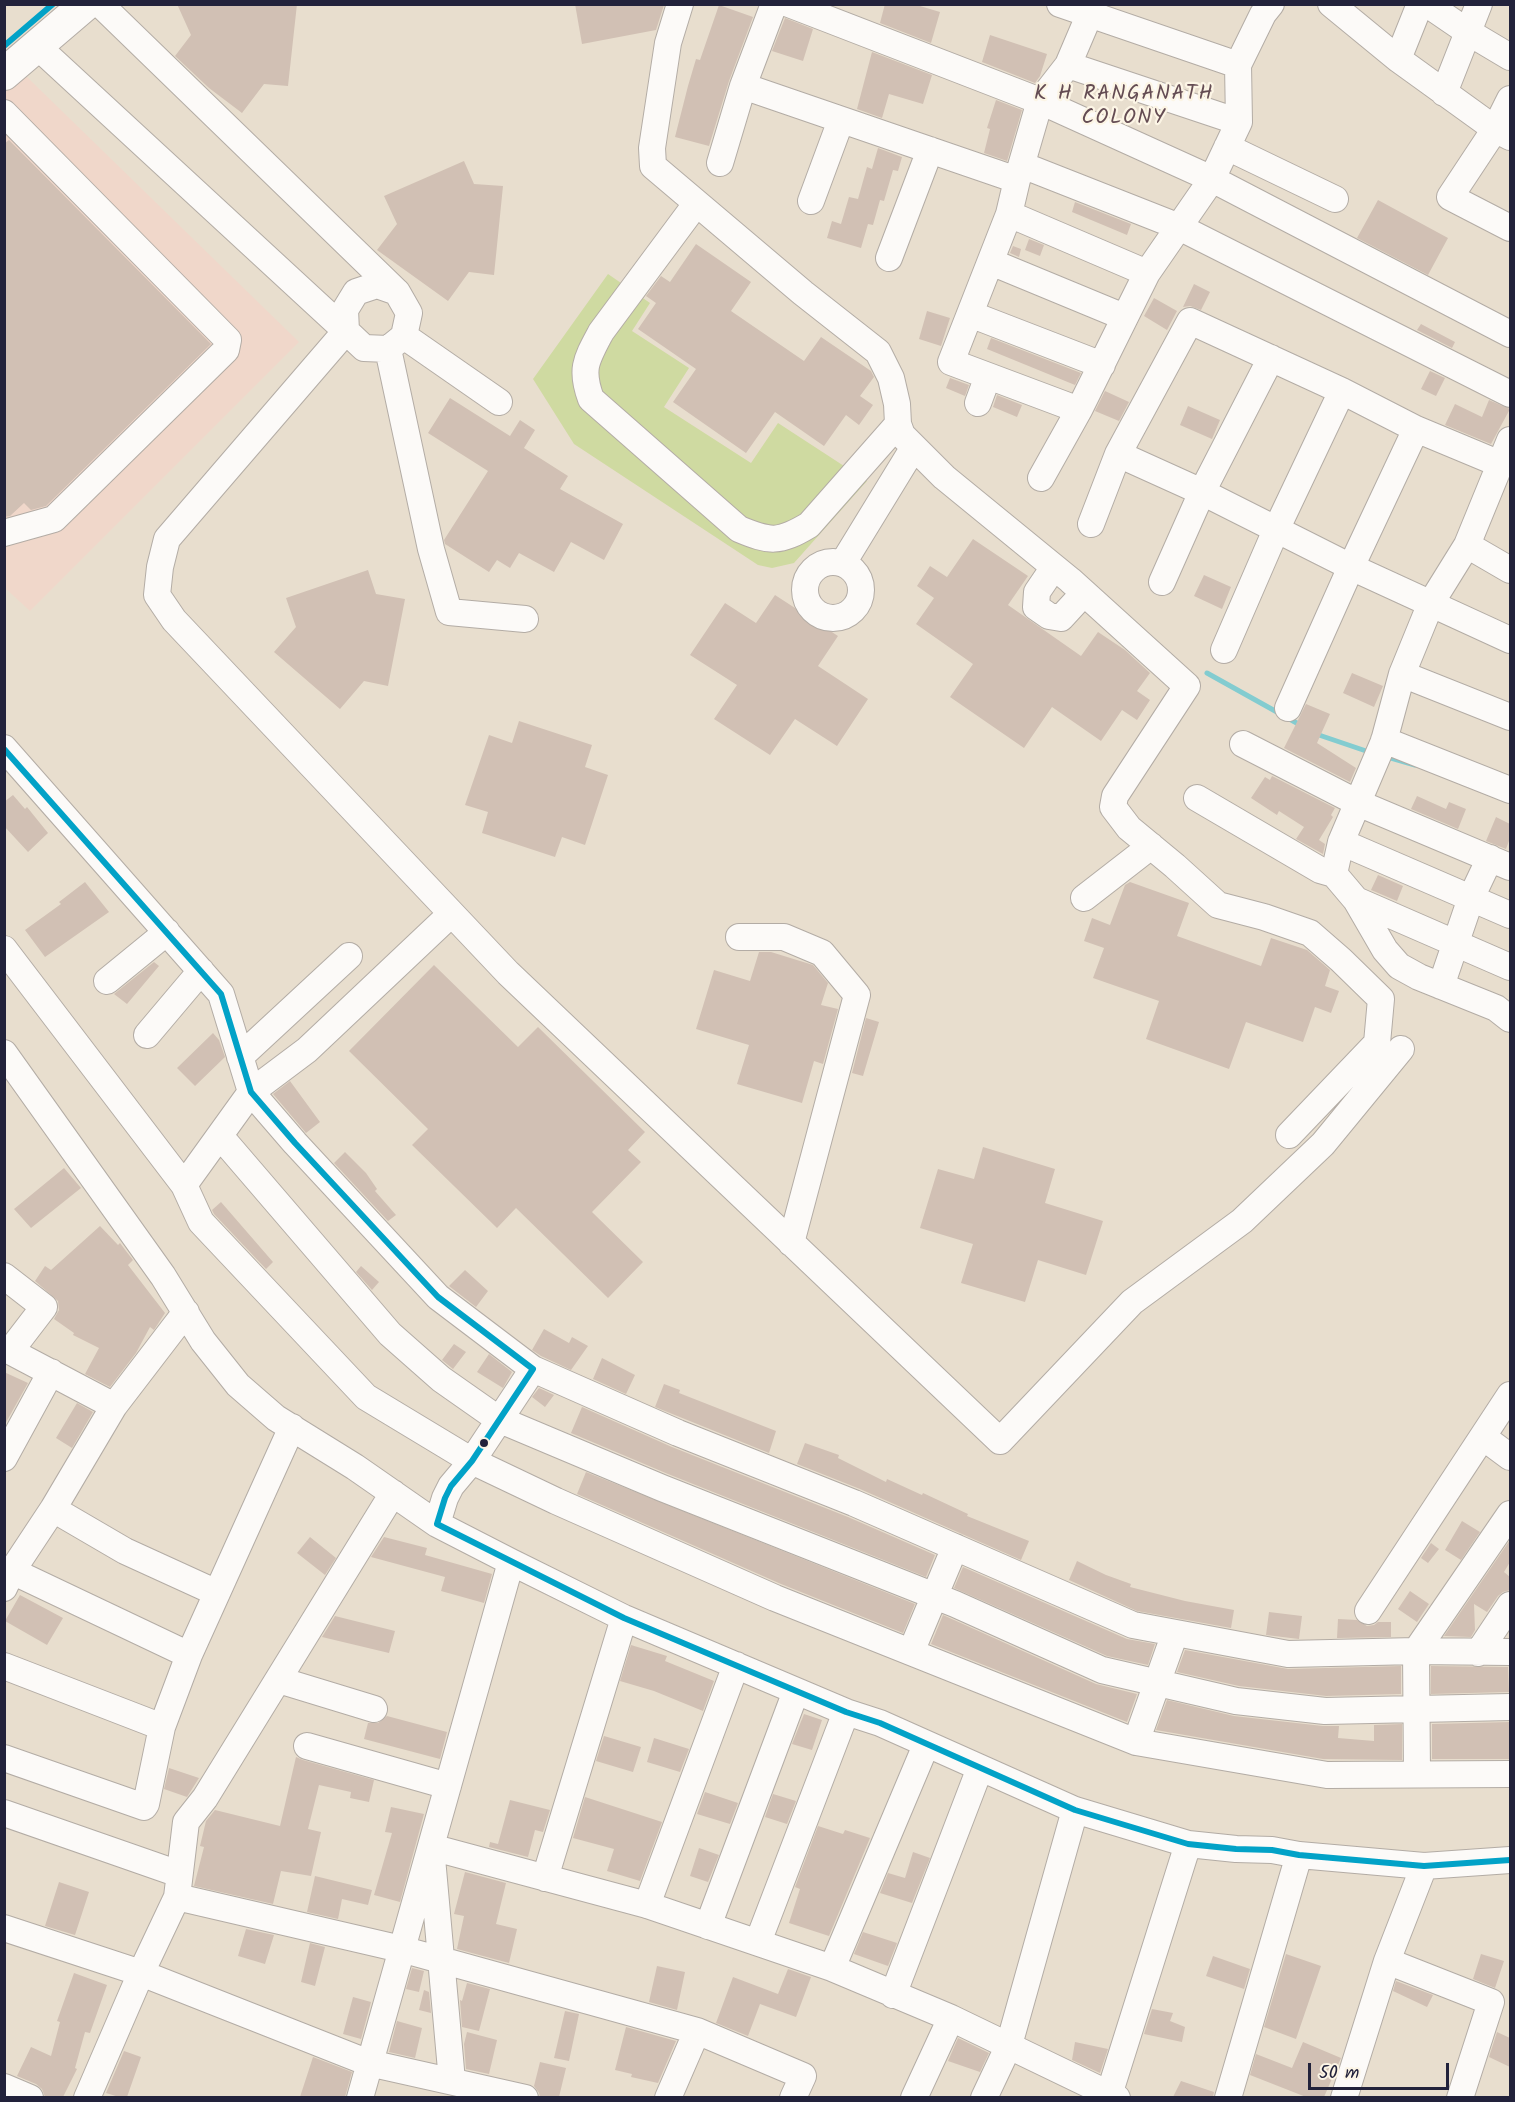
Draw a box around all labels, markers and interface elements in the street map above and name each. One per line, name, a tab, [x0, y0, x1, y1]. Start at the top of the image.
district label: K H RANGANATH COLONY	[1034, 82, 1214, 132]
unlabelled marker	[478, 1437, 490, 1449]
scale bar	[1311, 2051, 1452, 2089]
text: 50 m	[1319, 2059, 1359, 2088]

